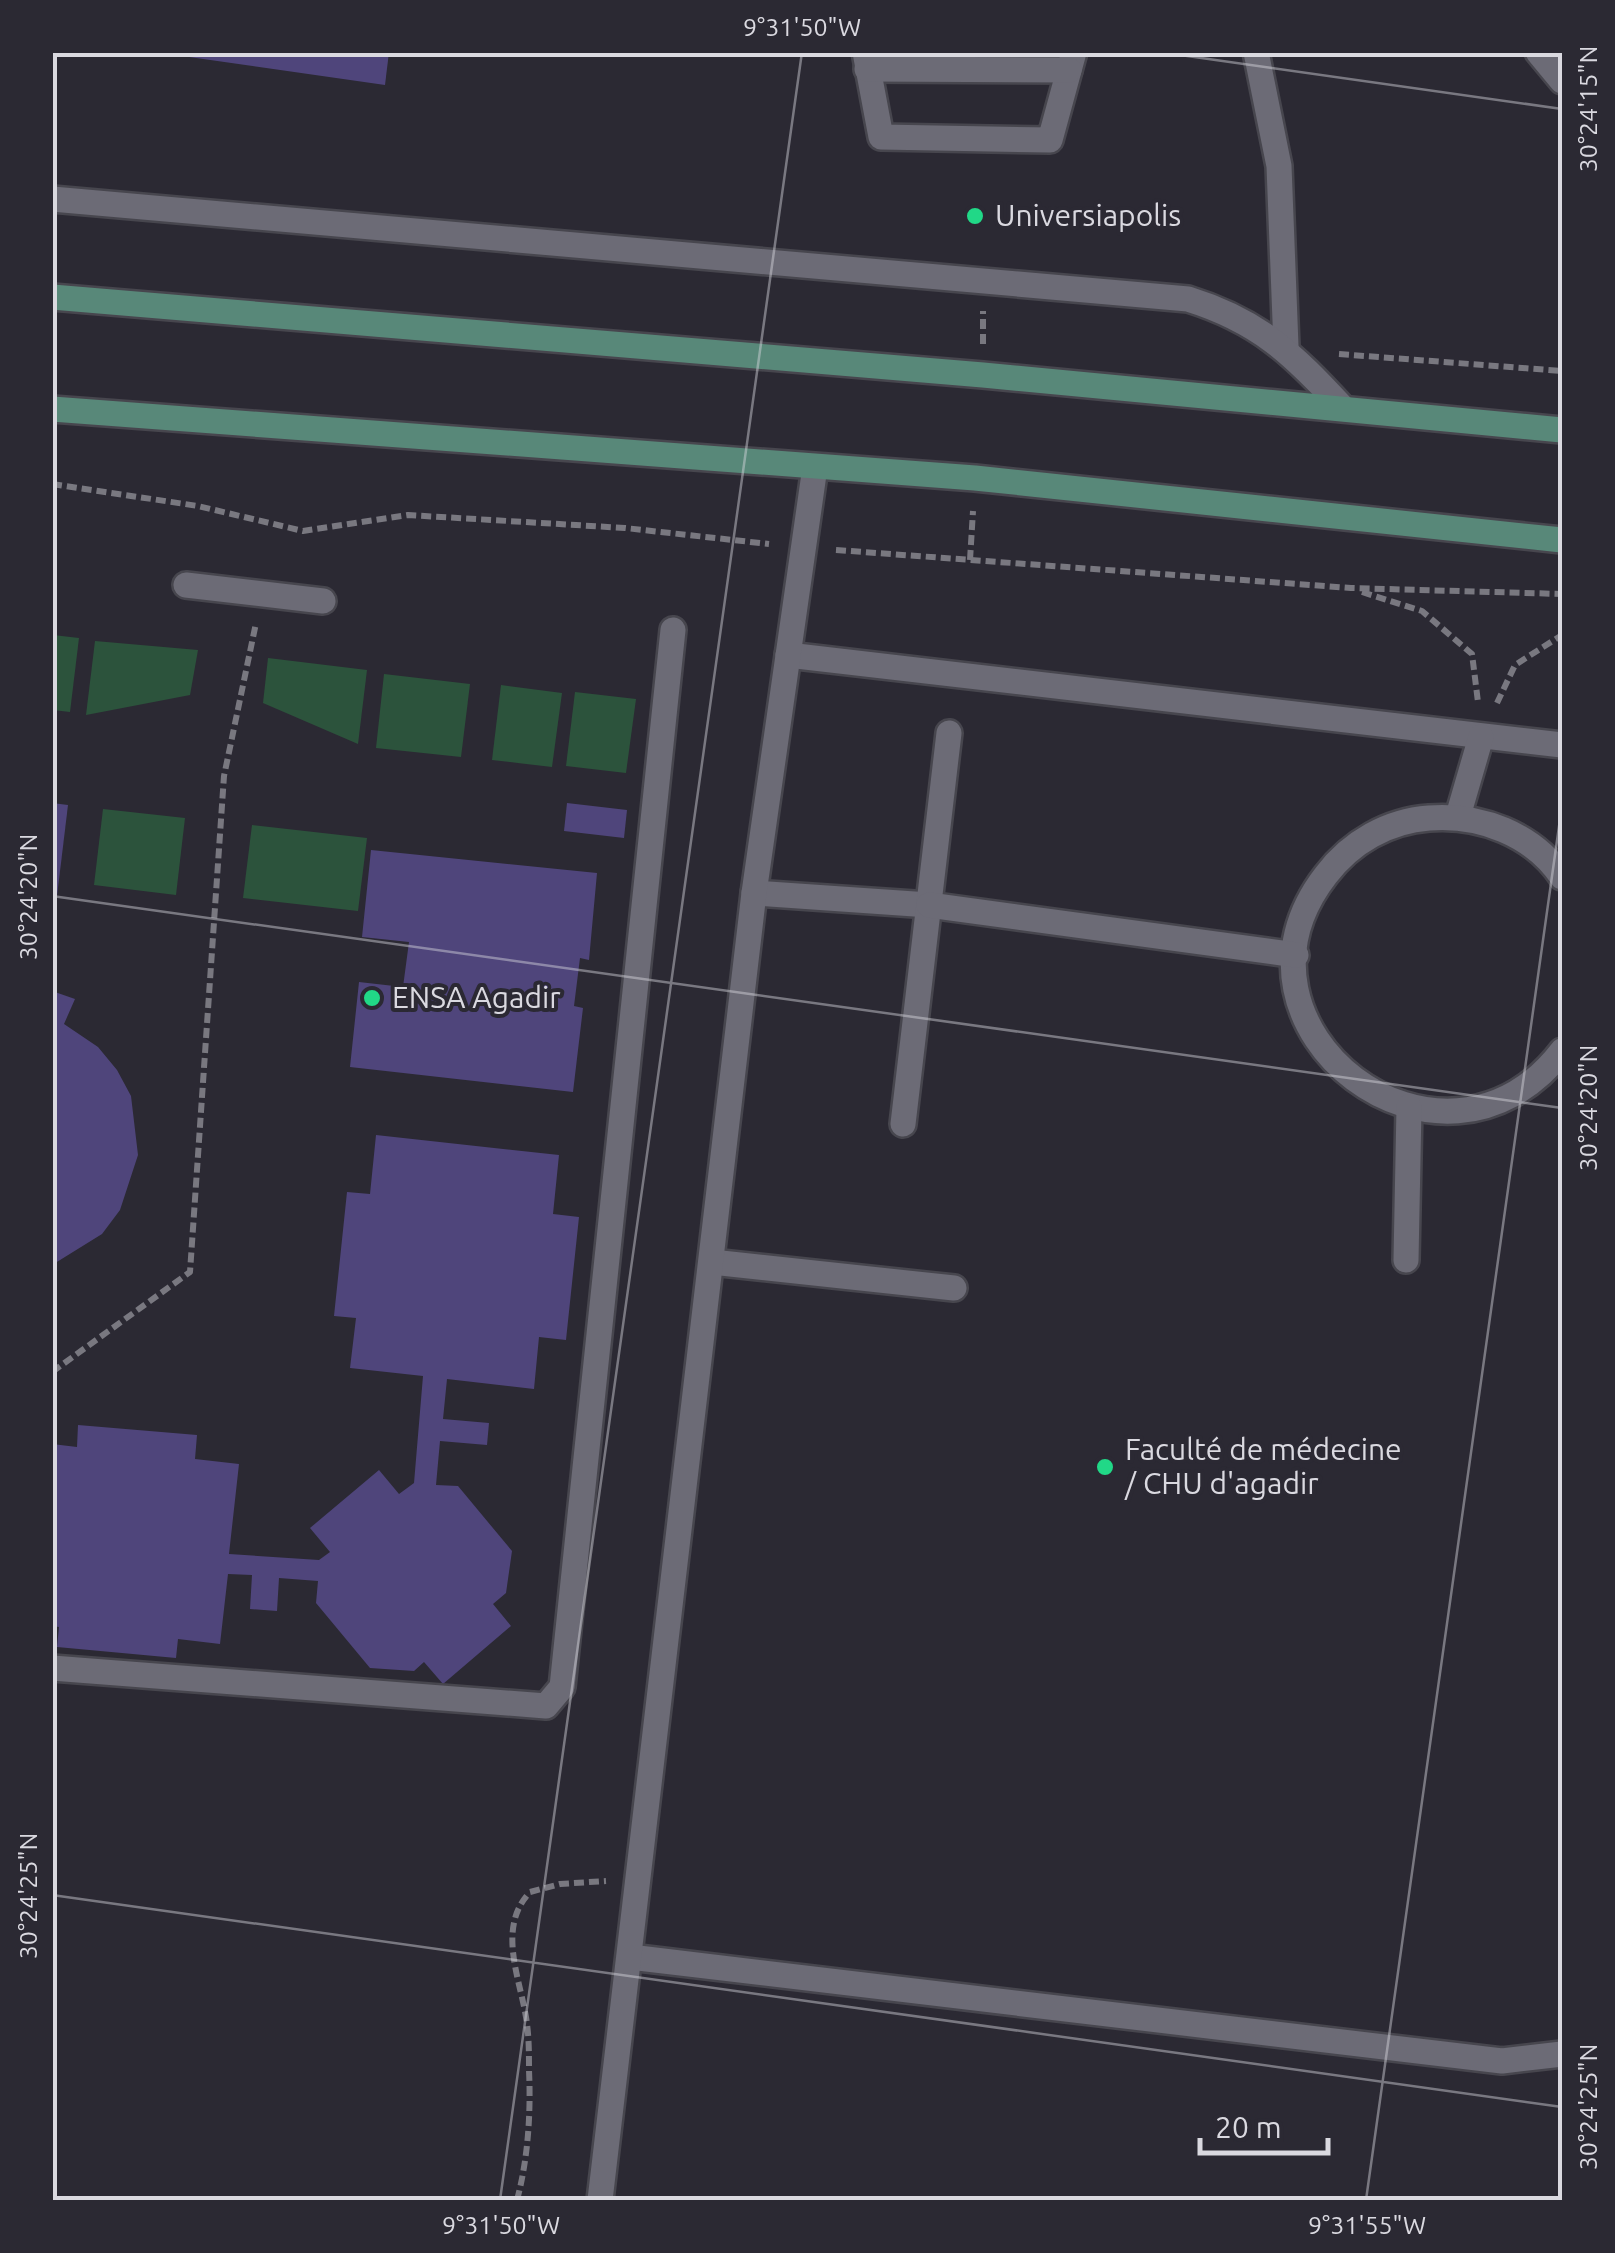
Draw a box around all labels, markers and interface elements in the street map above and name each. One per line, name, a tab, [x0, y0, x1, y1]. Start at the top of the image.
text: 9°31'50"W	[743, 13, 861, 41]
text: 30°24'15"N	[1574, 46, 1602, 172]
place label: Universiapolis	[995, 198, 1181, 232]
marker: Universiapolis	[964, 205, 986, 227]
text: 30°24'20"N	[14, 834, 42, 960]
place label: ENSA Agadir	[392, 980, 561, 1014]
marker: ENSA Agadir	[361, 987, 383, 1009]
text: 30°24'20"N	[1574, 1045, 1602, 1171]
place label: Faculté de médecine / CHU d'agadir	[1124, 1432, 1402, 1500]
marker: Faculté de médecine / CHU d'agadir	[1094, 1456, 1116, 1478]
text: 30°24'25"N	[14, 1833, 42, 1959]
text: 30°24'25"N	[1574, 2044, 1602, 2170]
scale bar	[1200, 2093, 1328, 2155]
text: 20 m	[1215, 2110, 1282, 2144]
text: 9°31'50"W	[442, 2211, 560, 2239]
text: 9°31'55"W	[1308, 2211, 1426, 2239]

